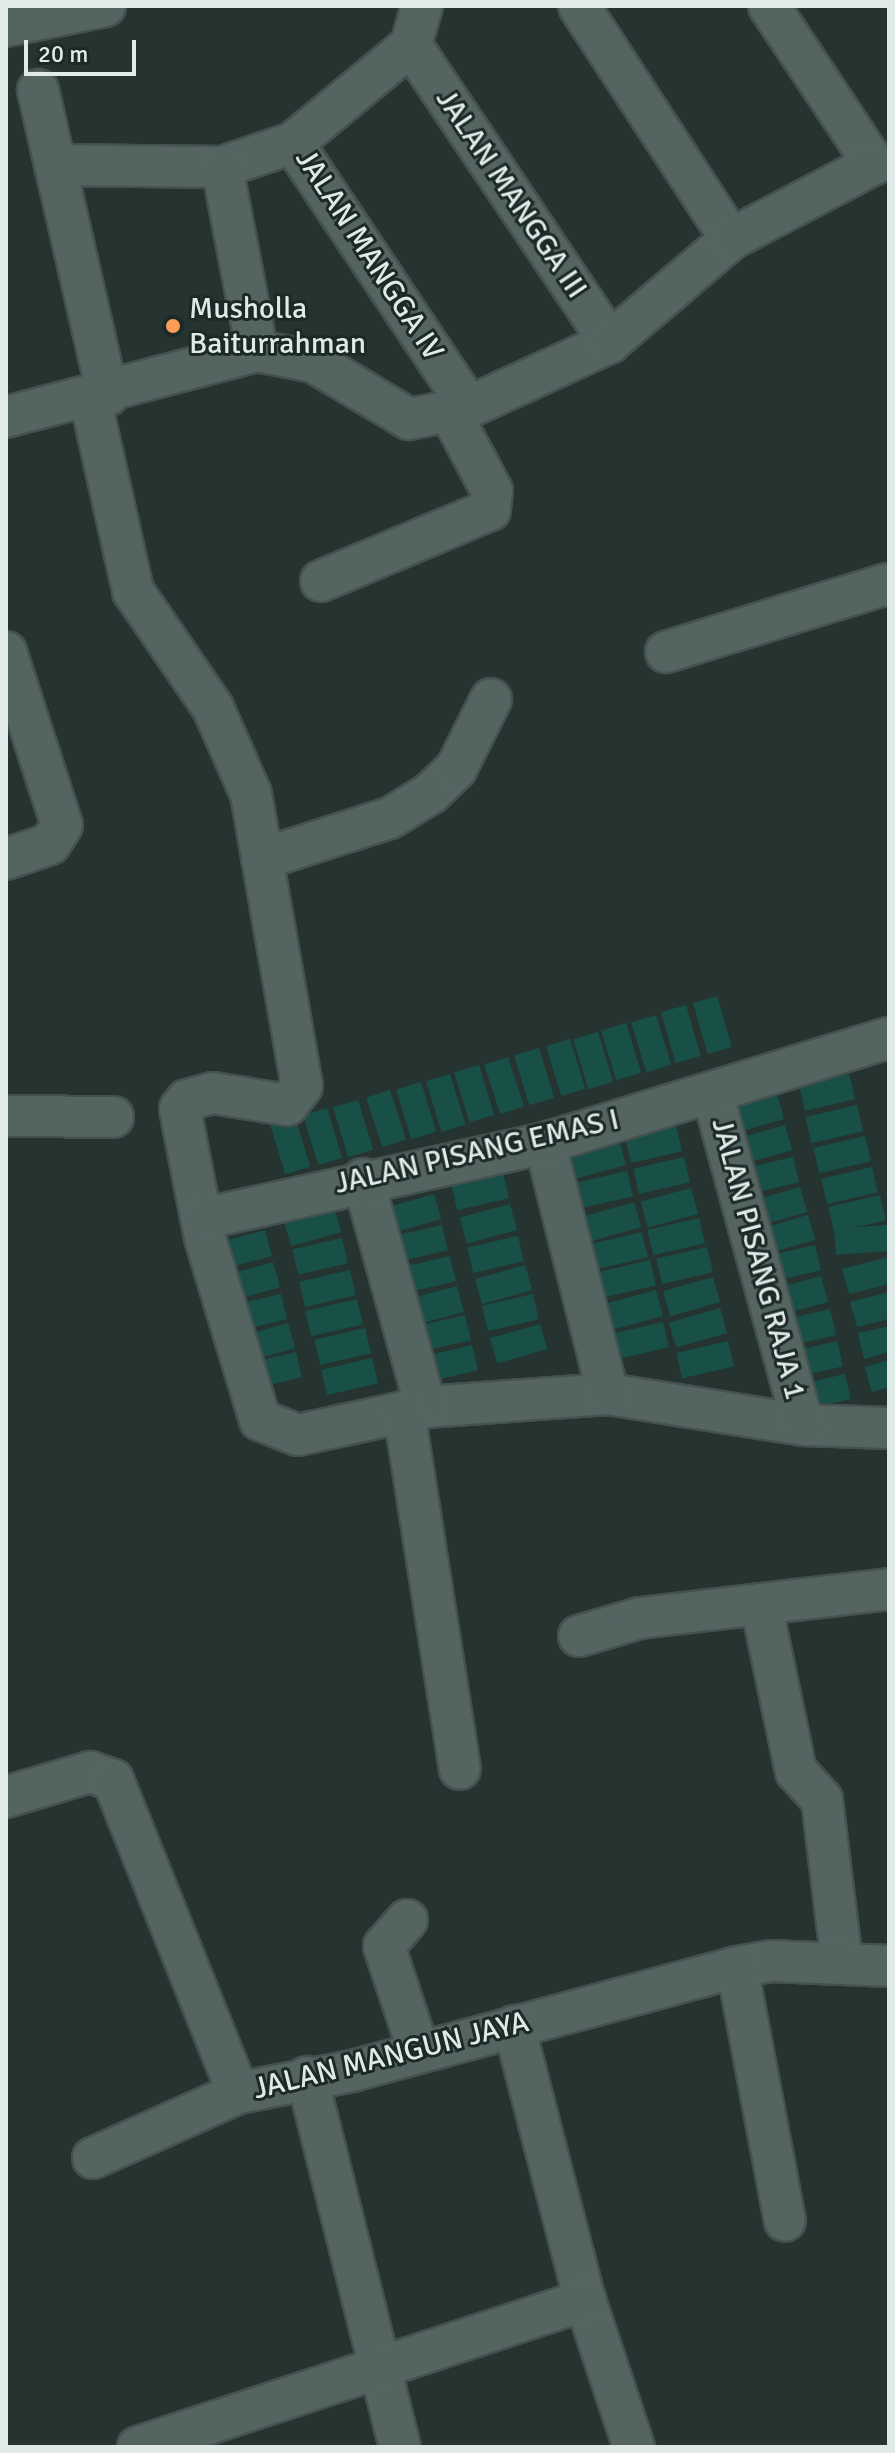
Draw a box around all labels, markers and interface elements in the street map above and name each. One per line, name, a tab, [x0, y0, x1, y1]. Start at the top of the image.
scale bar	[28, 24, 140, 74]
text: 20 m	[38, 39, 88, 69]
street label: JALAN MANGGA III	[428, 82, 594, 306]
street label: JALAN MANGGA IV	[287, 143, 451, 367]
place label: Musholla Baiturrahman	[189, 291, 366, 362]
marker: Musholla Baiturrahman	[164, 317, 182, 335]
street label: JALAN PISANG EMAS I	[331, 1102, 623, 1202]
street label: JALAN PISANG RAJA 1	[703, 1114, 813, 1404]
street label: JALAN MANGUN JAYA	[249, 2004, 533, 2108]

